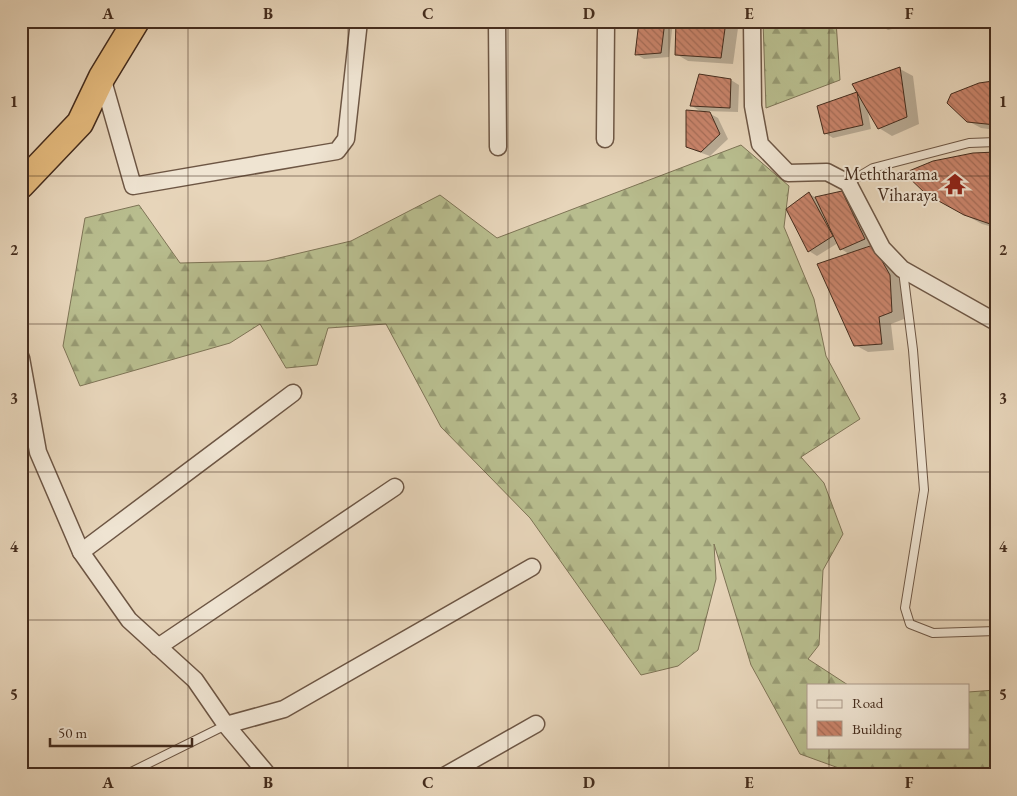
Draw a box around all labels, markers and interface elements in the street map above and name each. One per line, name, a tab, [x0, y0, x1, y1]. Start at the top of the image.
text: A	[101, 3, 114, 24]
text: B	[263, 3, 273, 24]
text: C	[422, 3, 434, 24]
text: D	[583, 3, 595, 24]
text: E	[744, 3, 754, 24]
text: F	[905, 3, 914, 24]
text: 1	[10, 91, 18, 112]
text: 1	[999, 91, 1007, 112]
place label: Meththarama Viharaya	[844, 162, 939, 206]
temple icon: Meththarama Viharaya	[942, 171, 968, 197]
text: 2	[10, 239, 19, 260]
text: 2	[999, 239, 1008, 260]
text: 3	[10, 388, 18, 409]
text: 3	[999, 388, 1007, 409]
text: 4	[10, 536, 19, 557]
text: 4	[999, 536, 1008, 557]
text: 5	[10, 684, 18, 705]
legend	[807, 684, 970, 748]
text: 5	[999, 684, 1007, 705]
text: Road	[852, 693, 884, 712]
scale bar	[50, 716, 192, 748]
text: Building	[852, 719, 902, 738]
text: 50 m	[58, 723, 87, 742]
text: A	[101, 772, 114, 793]
text: B	[263, 772, 273, 793]
text: C	[422, 772, 434, 793]
text: D	[583, 772, 595, 793]
text: E	[744, 772, 754, 793]
text: F	[905, 772, 914, 793]

